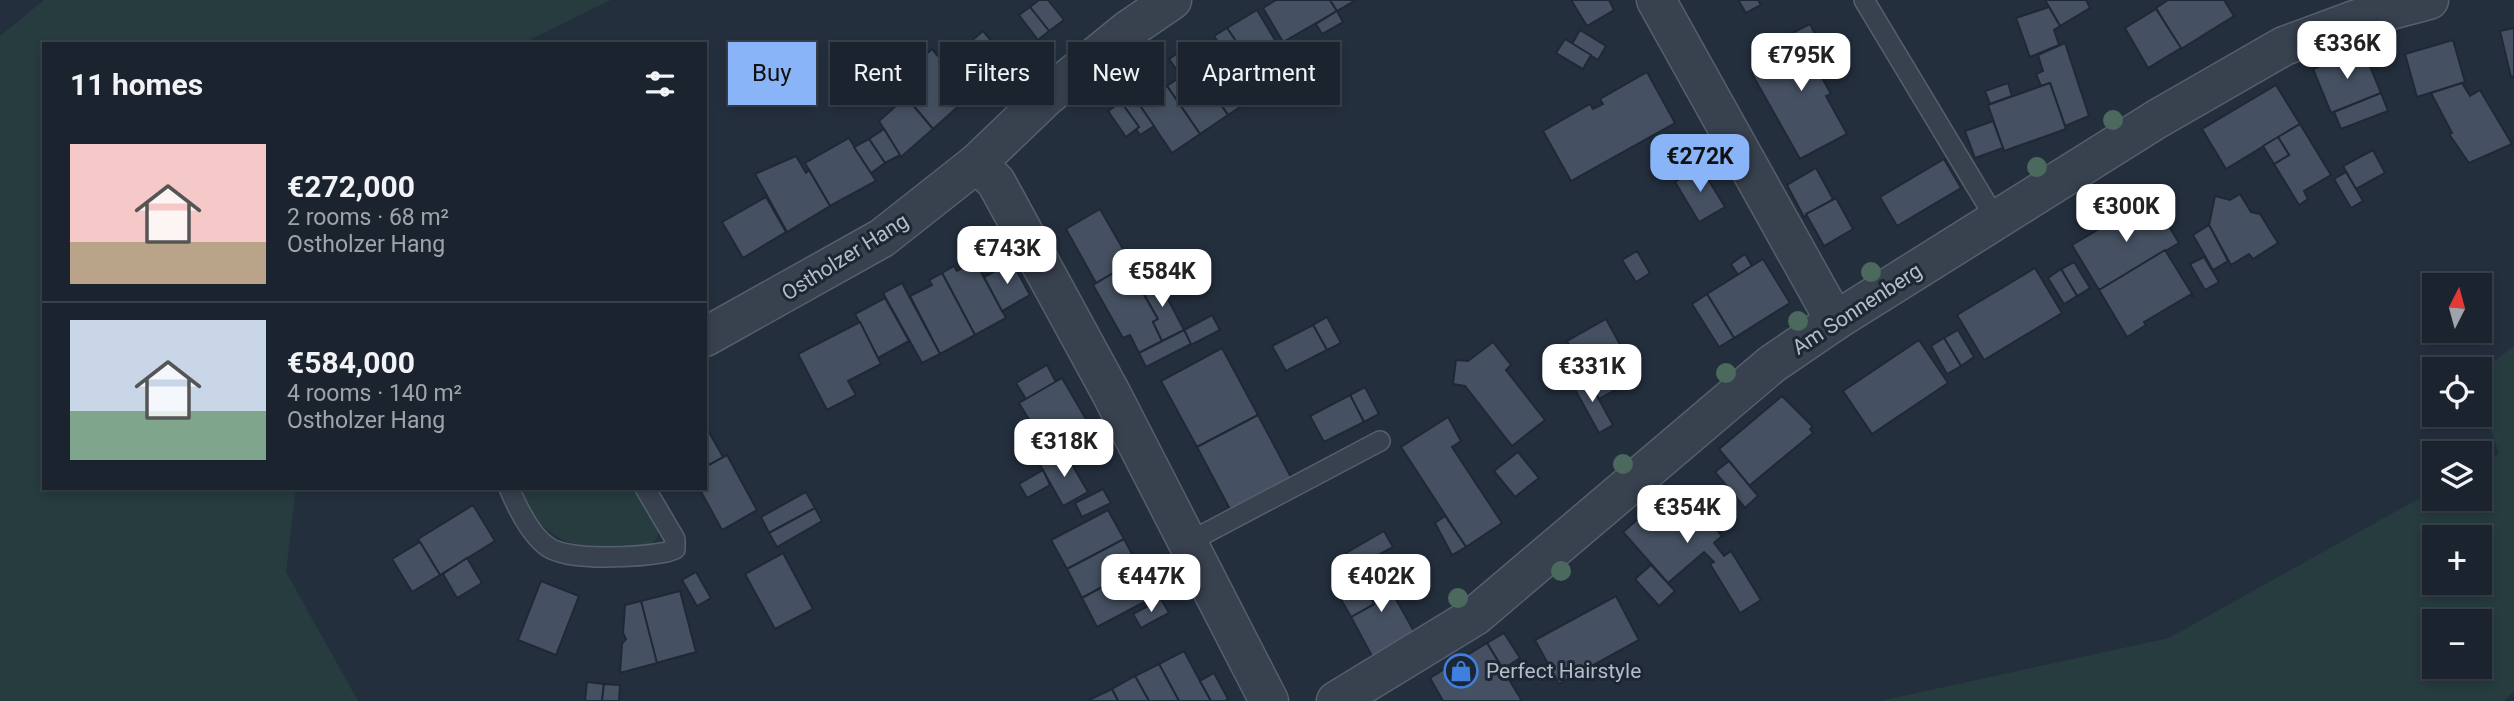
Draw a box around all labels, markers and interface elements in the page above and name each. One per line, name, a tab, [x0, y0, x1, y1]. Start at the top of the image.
pin: €336K	[2298, 22, 2396, 81]
text: €336K	[2313, 30, 2381, 57]
pin: €795K	[1752, 34, 1850, 93]
chip: Buy	[728, 42, 816, 105]
chip: Rent	[830, 42, 926, 105]
chip: Filters	[940, 42, 1054, 105]
chip: New	[1068, 42, 1164, 105]
chip: Apartment	[1178, 42, 1340, 105]
text: €795K	[1767, 42, 1835, 69]
icon: filters	[641, 65, 679, 103]
text: 11 homes	[70, 67, 203, 102]
pin: €272K	[1651, 134, 1749, 194]
text: €272K	[1666, 143, 1734, 170]
text: €272,000	[287, 169, 415, 204]
icon: home	[126, 172, 210, 256]
pin: €300K	[2077, 184, 2175, 244]
text: €300K	[2092, 193, 2160, 220]
text: 2 rooms · 68 m²	[287, 204, 449, 231]
street label: Ostholzer Hang	[777, 209, 913, 305]
pin: €743K	[958, 226, 1056, 286]
text: Ostholzer Hang	[287, 231, 445, 258]
text: €743K	[973, 235, 1041, 262]
pin: €584K	[1113, 250, 1211, 309]
text: €584K	[1128, 258, 1196, 285]
street label: Am Sonnenberg	[1788, 258, 1926, 360]
north arrow	[2422, 273, 2492, 343]
map controls	[2422, 273, 2492, 679]
pin: €331K	[1543, 344, 1641, 404]
text: €584,000	[287, 345, 415, 380]
icon: home	[126, 348, 210, 432]
text: €331K	[1558, 353, 1626, 380]
button: locate	[2422, 357, 2492, 427]
text: 4 rooms · 140 m²	[287, 380, 462, 407]
text: Ostholzer Hang	[287, 407, 445, 434]
pin: €318K	[1015, 420, 1113, 479]
text: €318K	[1030, 428, 1098, 455]
button: layers	[2422, 441, 2492, 511]
pin: €354K	[1638, 486, 1736, 545]
text: €354K	[1653, 494, 1721, 521]
button: +	[2422, 525, 2492, 595]
pin: €447K	[1102, 554, 1200, 614]
pin: €402K	[1332, 554, 1430, 614]
text: €447K	[1117, 563, 1185, 590]
text: €402K	[1347, 563, 1415, 590]
button: −	[2422, 609, 2492, 679]
shop icon: Perfect Hairstyle	[1442, 652, 1480, 690]
place label: Perfect Hairstyle	[1486, 659, 1641, 683]

